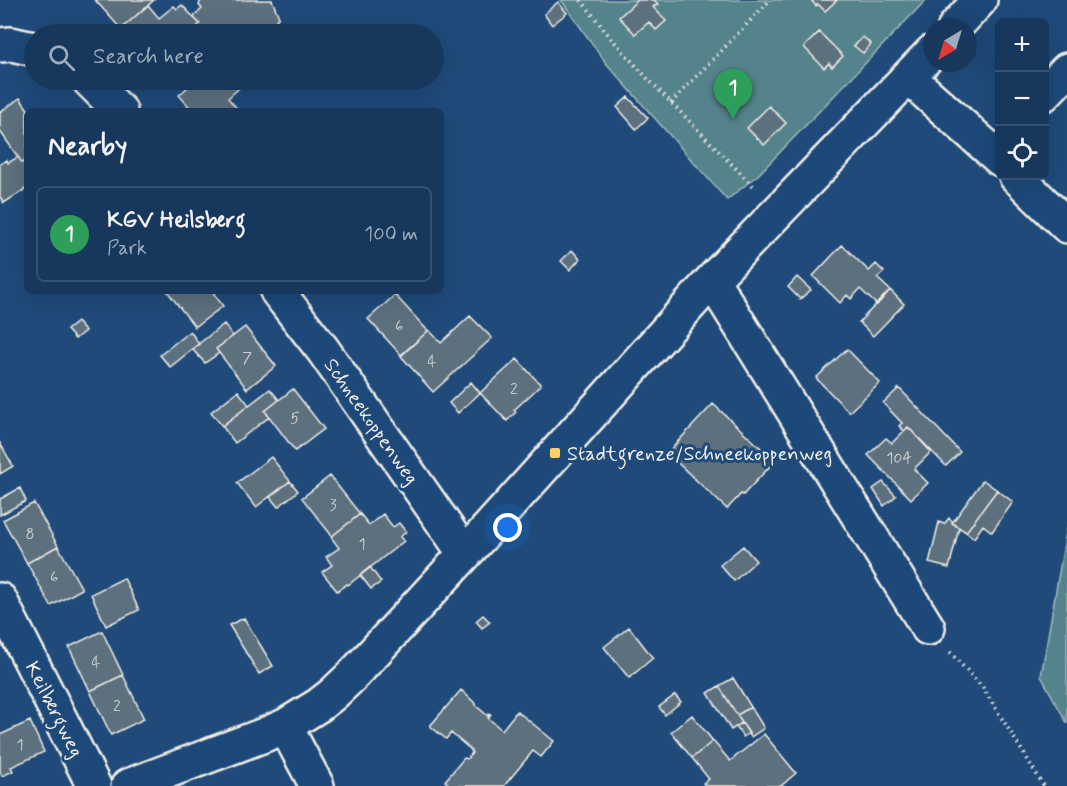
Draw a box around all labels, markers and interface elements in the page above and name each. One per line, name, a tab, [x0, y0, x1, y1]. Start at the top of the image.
north arrow	[923, 18, 977, 72]
map controls	[995, 18, 1049, 180]
button: +	[995, 18, 1049, 72]
search box	[24, 24, 444, 90]
icon: search	[45, 41, 78, 74]
text: Search here	[93, 43, 204, 71]
pin: 1	[714, 70, 752, 119]
button: −	[995, 72, 1049, 126]
button: locate	[995, 126, 1049, 180]
text: Nearby	[48, 130, 127, 164]
text: KGV Heilsberg	[107, 207, 245, 235]
text: 1	[65, 221, 74, 248]
text: 100 m	[364, 221, 418, 248]
text: Park	[107, 235, 147, 262]
house number: 6	[395, 316, 403, 337]
house number: 7	[242, 348, 252, 369]
house number: 4	[427, 351, 437, 372]
street label: Schneekoppenweg	[317, 353, 424, 491]
house number: 2	[510, 379, 518, 400]
house number: 5	[290, 408, 300, 429]
place label: Stadtgrenze/Schneekoppenweg	[567, 441, 832, 470]
marker: Stadtgrenze/Schneekoppenweg	[548, 446, 562, 460]
house number: 104	[886, 448, 912, 469]
house number: 3	[329, 495, 337, 516]
your location	[493, 513, 522, 542]
house number: 8	[25, 524, 35, 545]
house number: 1	[358, 534, 366, 555]
house number: 6	[50, 567, 58, 588]
house number: 4	[91, 652, 101, 673]
street label: Keilbergweg	[16, 657, 89, 763]
house number: 2	[113, 696, 121, 717]
house number: 1	[16, 735, 24, 756]

